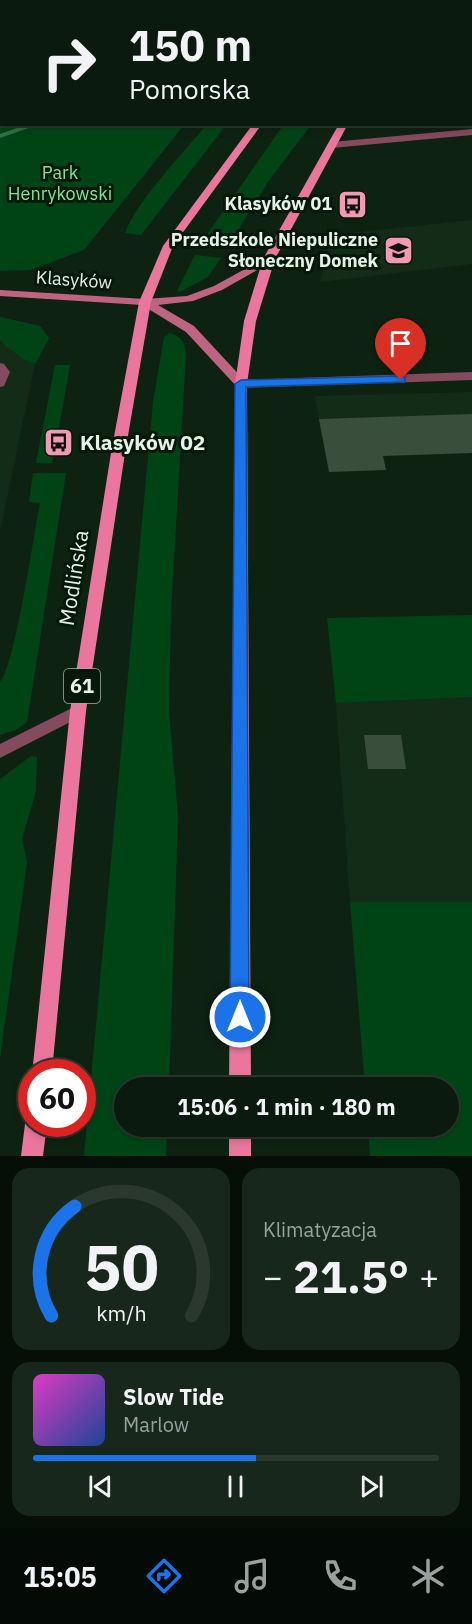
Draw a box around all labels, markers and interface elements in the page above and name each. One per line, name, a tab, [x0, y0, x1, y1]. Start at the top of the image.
text: 150 m	[129, 18, 252, 73]
icon: right	[30, 24, 108, 102]
text: Pomorska	[129, 71, 250, 106]
park label: Park Henrykowski	[8, 161, 112, 205]
bus stop icon: Klasyków 01	[337, 188, 369, 220]
place label: Klasyków 01	[225, 192, 332, 215]
place label: Przedszkole Niepuliczne Słoneczny Domek	[171, 228, 379, 272]
school or university icon: Przedszkole Niepuliczne Słoneczny Domek	[383, 234, 415, 266]
street label: Klasyków	[35, 265, 113, 294]
pin	[375, 318, 426, 380]
icon: arrive	[384, 327, 417, 360]
bus stop icon: Klasyków 02	[43, 427, 75, 459]
place label: Klasyków 02	[80, 428, 205, 456]
street label: Modlińska	[52, 528, 94, 628]
road number: 61	[64, 669, 100, 703]
position arrow	[208, 985, 272, 1049]
speed limit sign: 60	[18, 1059, 96, 1137]
text: 15:06 · 1 min · 180 m	[177, 1092, 396, 1121]
text: Klimatyzacja	[263, 1216, 377, 1243]
text: 50	[84, 1226, 158, 1307]
text: 21.5°	[293, 1247, 409, 1305]
text: −	[263, 1255, 283, 1298]
text: +	[419, 1255, 439, 1298]
text: km/h	[96, 1299, 146, 1327]
text: Slow Tide	[123, 1382, 224, 1411]
text: Marlow	[123, 1411, 189, 1438]
icon: previous	[84, 1470, 117, 1503]
icon: pause	[219, 1470, 252, 1503]
icon: next	[355, 1470, 388, 1503]
icon: directions	[143, 1555, 185, 1597]
icon: music	[231, 1555, 273, 1597]
icon: phone	[319, 1555, 361, 1597]
icon: climate	[407, 1555, 449, 1597]
text: 15:05	[23, 1559, 97, 1594]

